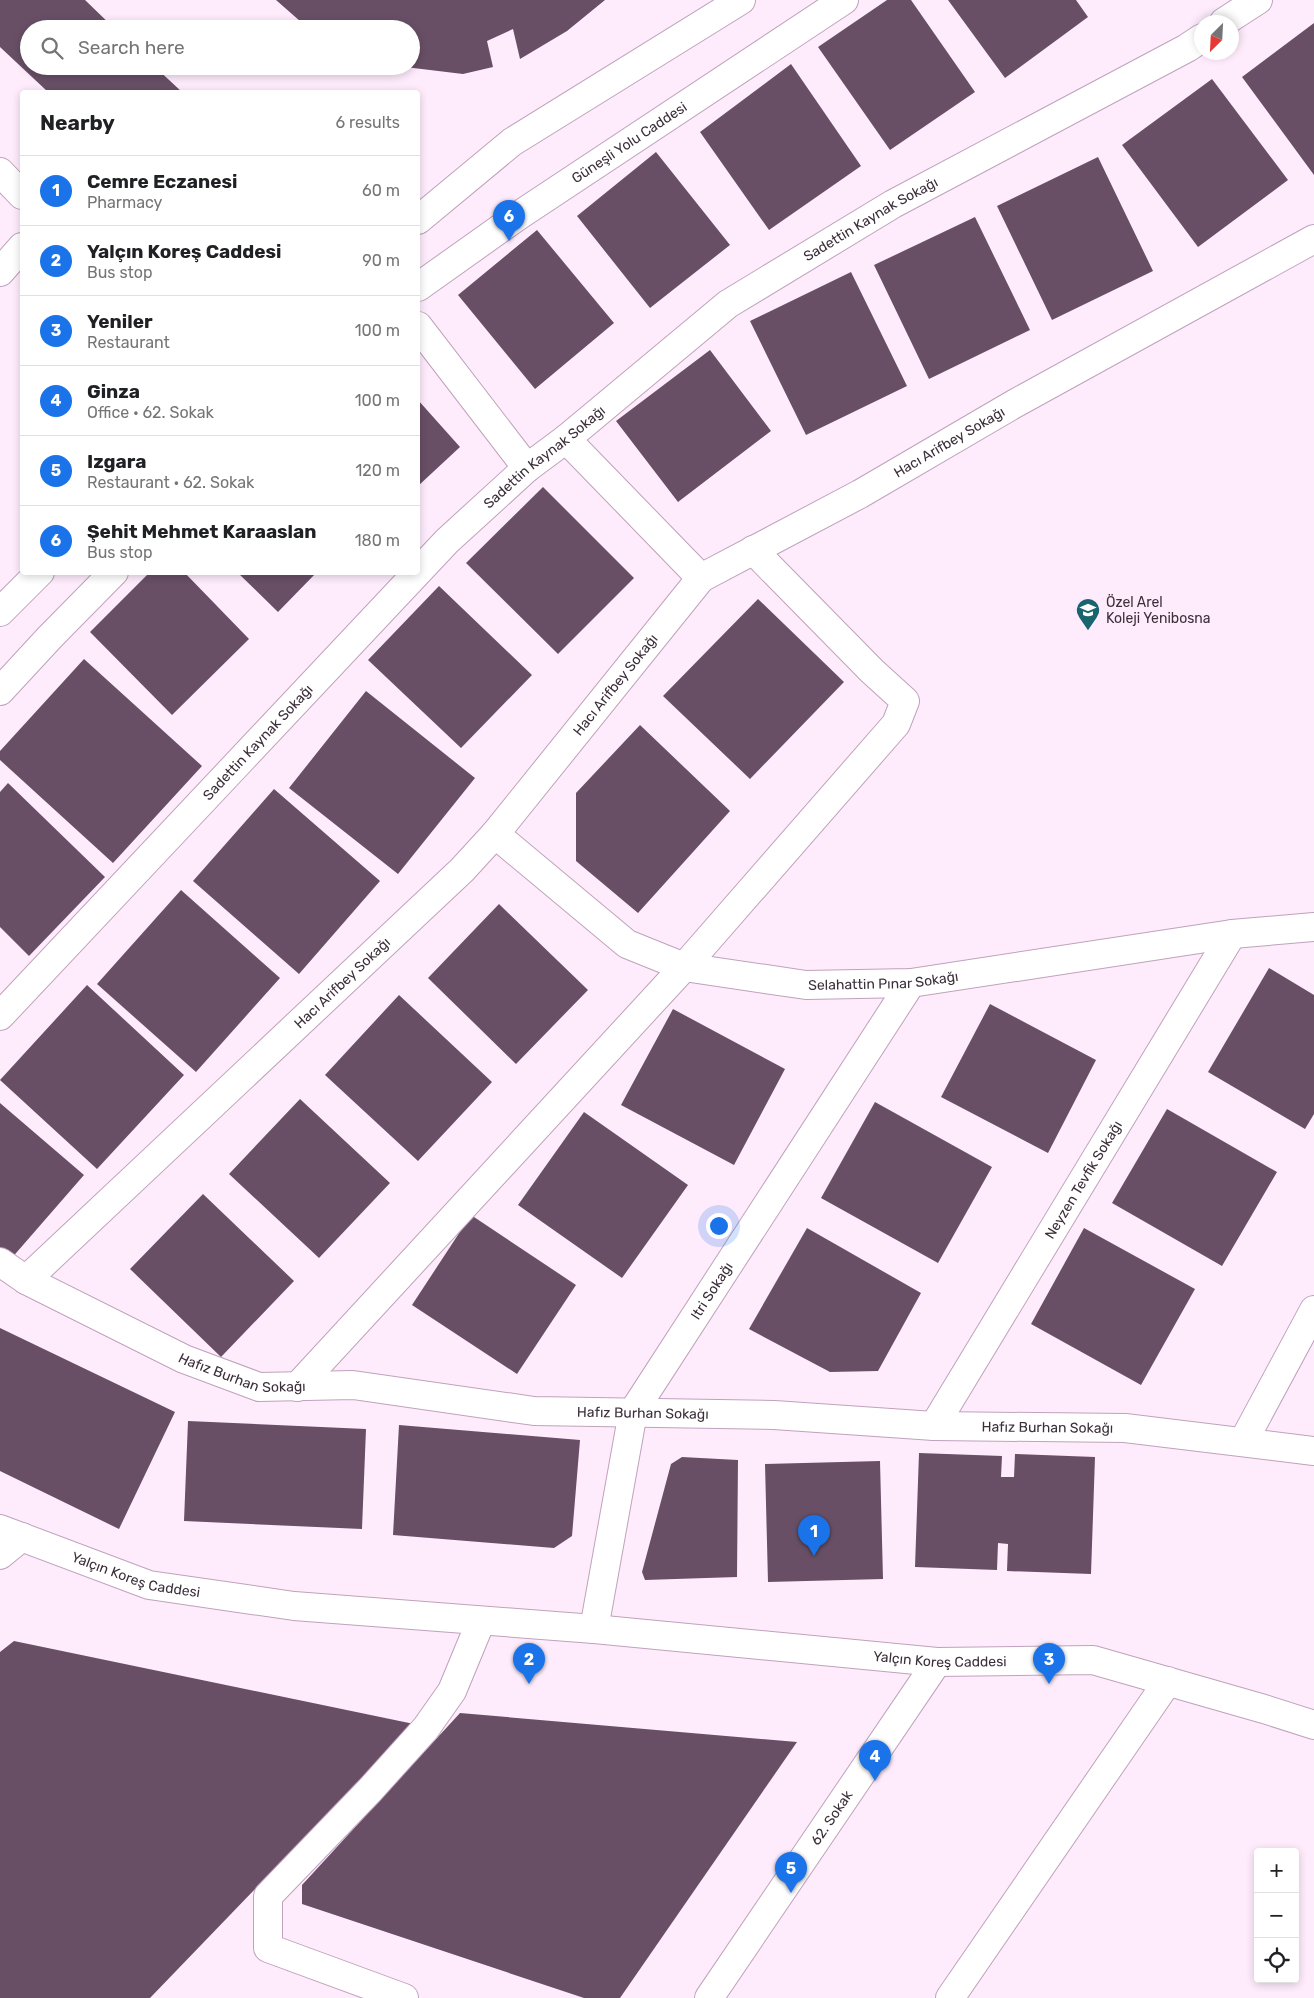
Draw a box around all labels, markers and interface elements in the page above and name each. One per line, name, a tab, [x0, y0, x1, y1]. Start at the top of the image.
north arrow	[1194, 15, 1239, 60]
search box	[20, 20, 420, 75]
icon: search	[38, 34, 66, 62]
text: Search here	[78, 36, 185, 59]
street label: Güneşli Yolu Caddesi	[569, 98, 690, 187]
text: Nearby	[40, 110, 115, 135]
text: 6 results	[335, 113, 400, 132]
text: Cemre Eczanesi	[87, 170, 237, 193]
street label: Sadettin Kaynak Sokağı	[801, 174, 941, 265]
text: 1	[52, 181, 60, 200]
text: 60 m	[362, 181, 400, 200]
text: Pharmacy	[87, 193, 162, 212]
pin: 6	[493, 200, 525, 241]
text: Yalçın Koreş Caddesi	[87, 240, 281, 263]
text: 2	[51, 251, 61, 270]
text: 90 m	[362, 251, 400, 270]
text: Bus stop	[87, 263, 153, 282]
text: Yeniler	[87, 310, 153, 333]
text: 3	[51, 321, 61, 340]
text: 100 m	[355, 321, 400, 340]
text: Restaurant	[87, 333, 170, 352]
text: Ginza	[87, 380, 140, 403]
text: 4	[51, 391, 61, 410]
text: 100 m	[355, 391, 400, 410]
street label: Sadettin Kaynak Sokağı	[480, 402, 609, 512]
text: Office · 62. Sokak	[87, 403, 214, 422]
street label: Hacı Arifbey Sokağı	[891, 403, 1008, 481]
text: Izgara	[87, 450, 147, 473]
text: 5	[51, 461, 61, 480]
text: 120 m	[355, 461, 400, 480]
text: Restaurant · 62. Sokak	[87, 473, 254, 492]
text: Şehit Mehmet Karaaslan	[87, 520, 316, 543]
text: 6	[51, 531, 61, 550]
text: 180 m	[355, 531, 400, 550]
text: Bus stop	[87, 543, 153, 562]
place label: Özel Arel Koleji Yenibosna	[1106, 594, 1211, 627]
school or university icon: Özel Arel Koleji Yenibosna	[1075, 597, 1101, 631]
street label: Hacı Arifbey Sokağı	[570, 631, 662, 739]
street label: Sadettin Kaynak Sokağı	[200, 681, 317, 804]
street label: Hacı Arifbey Sokağı	[291, 934, 394, 1032]
street label: Selahattin Pınar Sokağı	[808, 968, 959, 994]
street label: Neyzen Tevfik Sokağı	[1041, 1118, 1126, 1242]
your location	[706, 1213, 732, 1239]
street label: Itri Sokağı	[687, 1259, 737, 1323]
street label: Hafız Burhan Sokağı	[175, 1350, 306, 1396]
street label: Hafız Burhan Sokağı	[577, 1404, 709, 1423]
street label: Hafız Burhan Sokağı	[981, 1418, 1113, 1437]
pin: 1	[798, 1515, 830, 1556]
street label: Yalçın Koreş Caddesi	[69, 1549, 201, 1601]
pin: 2	[513, 1643, 545, 1684]
pin: 3	[1033, 1643, 1065, 1684]
street label: Yalçın Koreş Caddesi	[872, 1648, 1007, 1671]
pin: 4	[859, 1740, 891, 1781]
street label: 62. Sokak	[807, 1787, 857, 1849]
map controls	[1254, 1848, 1299, 1983]
button: +	[1254, 1848, 1299, 1893]
pin: 5	[775, 1852, 807, 1893]
button: −	[1254, 1893, 1299, 1938]
button: locate	[1254, 1938, 1299, 1983]

